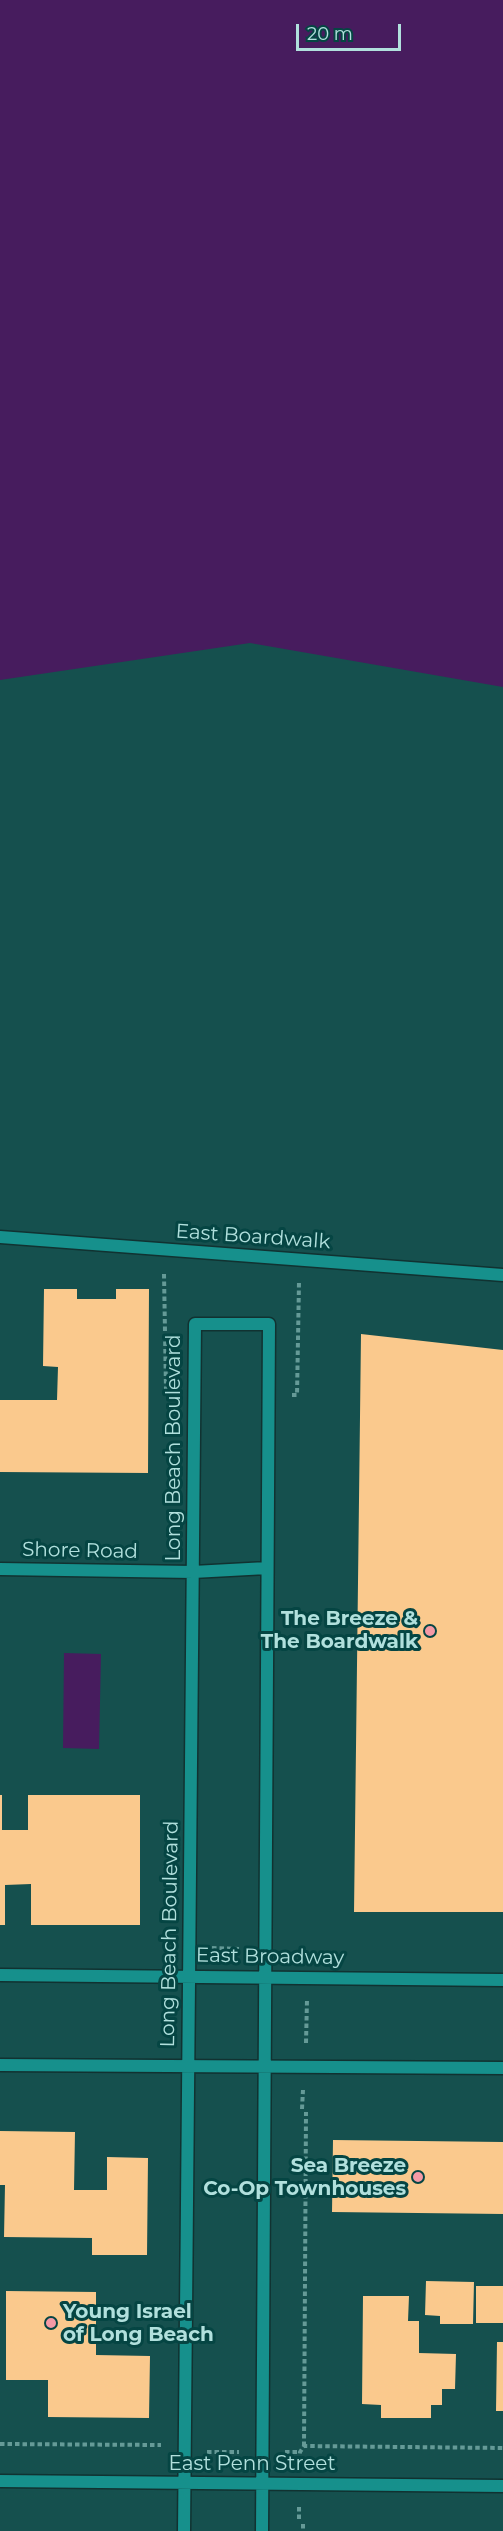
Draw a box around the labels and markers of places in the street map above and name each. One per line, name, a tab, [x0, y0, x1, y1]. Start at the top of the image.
place label: The Breeze & The Boardwalk	[261, 1607, 418, 1654]
marker: The Breeze & The Boardwalk	[423, 1624, 437, 1638]
place label: Sea Breeze Co-Op Townhouses	[203, 2154, 406, 2201]
marker: Sea Breeze Co-Op Townhouses	[411, 2170, 425, 2184]
place label: Young Israel of Long Beach	[63, 2300, 214, 2347]
marker: Young Israel of Long Beach	[44, 2316, 58, 2330]

